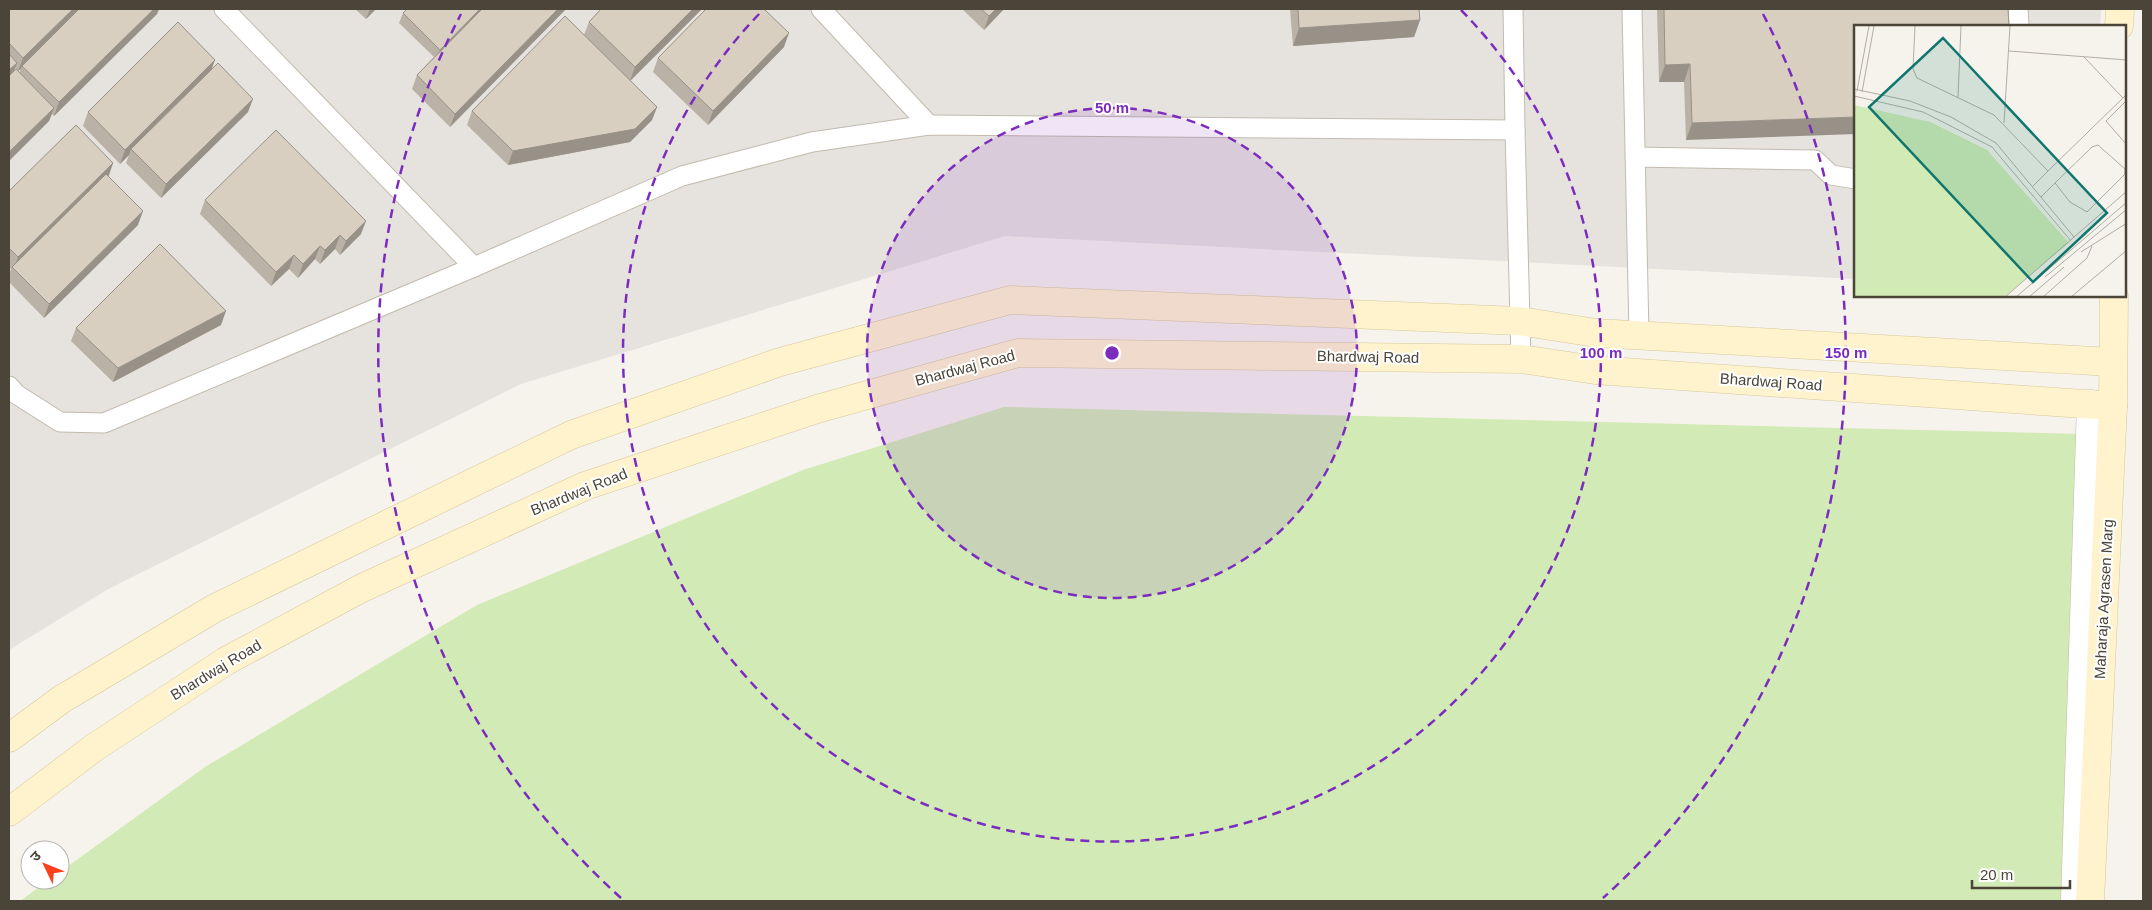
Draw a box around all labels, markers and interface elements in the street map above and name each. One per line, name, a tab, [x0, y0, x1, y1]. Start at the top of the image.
inset map	[1854, 25, 2127, 298]
text: 50 m	[1095, 99, 1129, 116]
centre of rings	[1103, 344, 1121, 362]
text: 100 m	[1580, 344, 1622, 361]
text: 150 m	[1825, 344, 1867, 361]
street label: Bhardwaj Road	[913, 346, 1017, 389]
street label: Bhardwaj Road	[1317, 347, 1419, 366]
street label: Bhardwaj Road	[1719, 369, 1823, 394]
street label: Bhardwaj Road	[528, 464, 630, 519]
street label: Maharaja Agrasen Marg	[2091, 519, 2116, 679]
street label: Bhardwaj Road	[167, 636, 264, 703]
north arrow	[20, 840, 70, 890]
text: उ	[27, 847, 45, 865]
scale bar	[1972, 858, 2070, 890]
text: 20 m	[1980, 866, 2013, 883]

